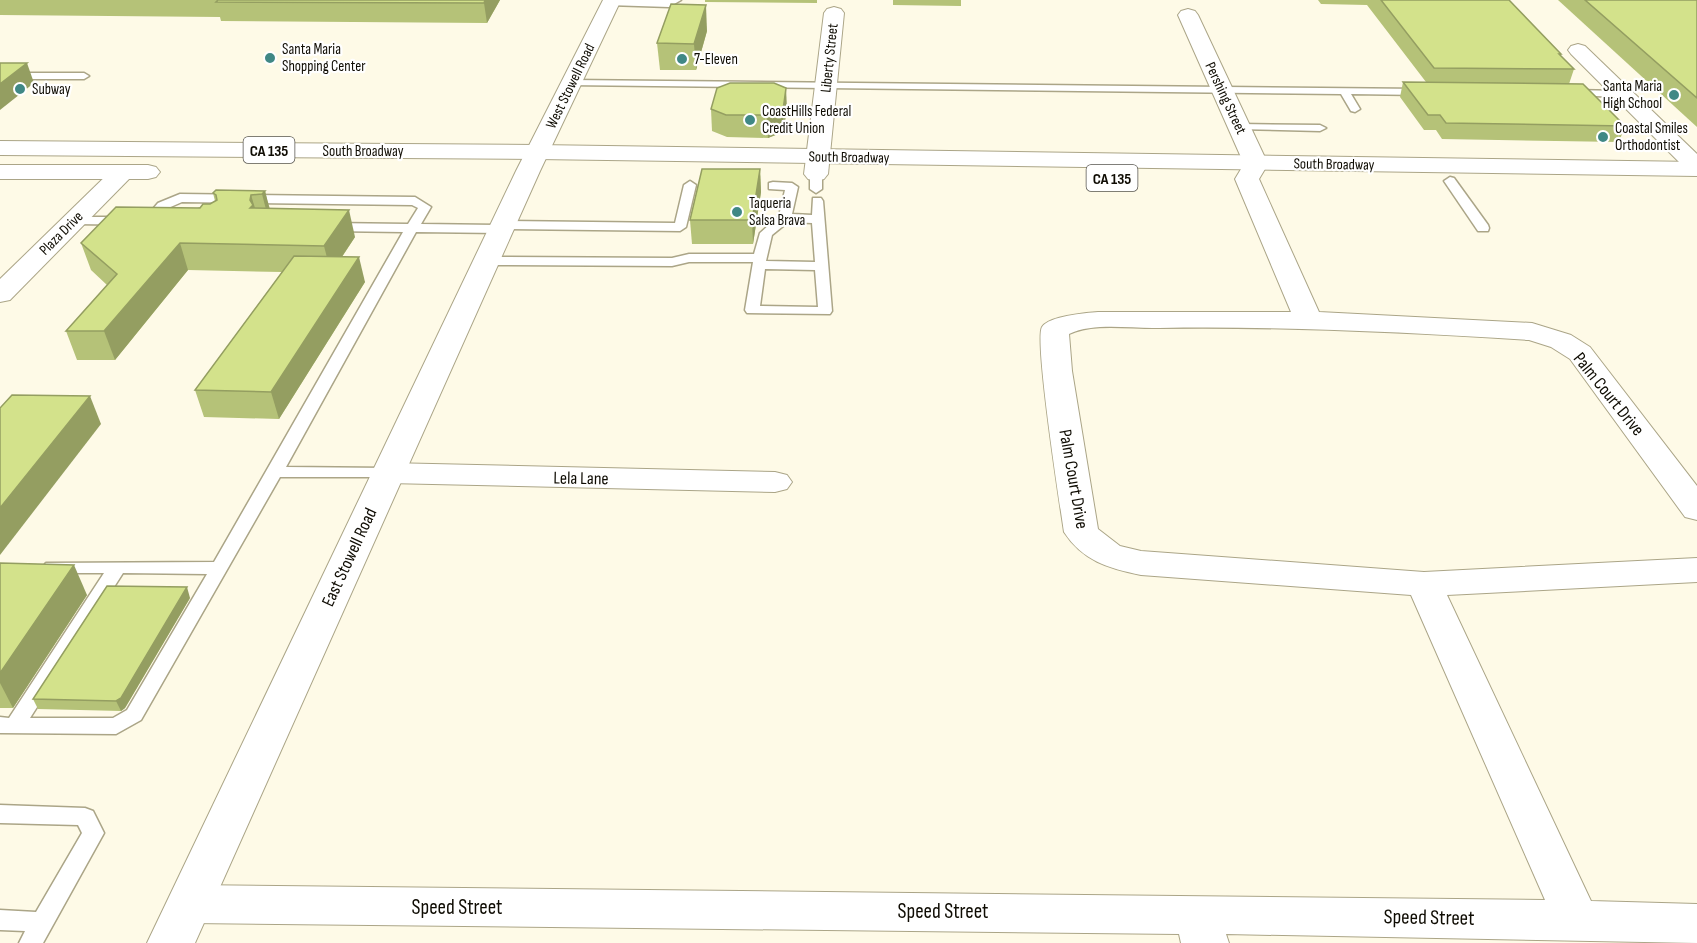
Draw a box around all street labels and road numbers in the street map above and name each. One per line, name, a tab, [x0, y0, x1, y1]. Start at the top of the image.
street label: Liberty Street	[816, 22, 843, 94]
street label: West Stowell Road	[542, 41, 599, 132]
street label: Pershing Street	[1201, 59, 1251, 138]
road number: CA 135	[244, 137, 294, 163]
street label: South Broadway	[323, 142, 404, 161]
street label: South Broadway	[808, 147, 890, 168]
street label: South Broadway	[1293, 154, 1375, 175]
road number: CA 135	[1086, 165, 1138, 191]
street label: Plaza Drive	[35, 207, 87, 259]
street label: Palm Court Drive	[1569, 349, 1648, 440]
street label: Palm Court Drive	[1054, 428, 1093, 531]
street label: Lela Lane	[553, 468, 609, 489]
street label: East Stowell Road	[318, 505, 381, 610]
street label: Speed Street	[412, 895, 502, 920]
street label: Speed Street	[898, 899, 988, 924]
street label: Speed Street	[1383, 904, 1475, 931]

